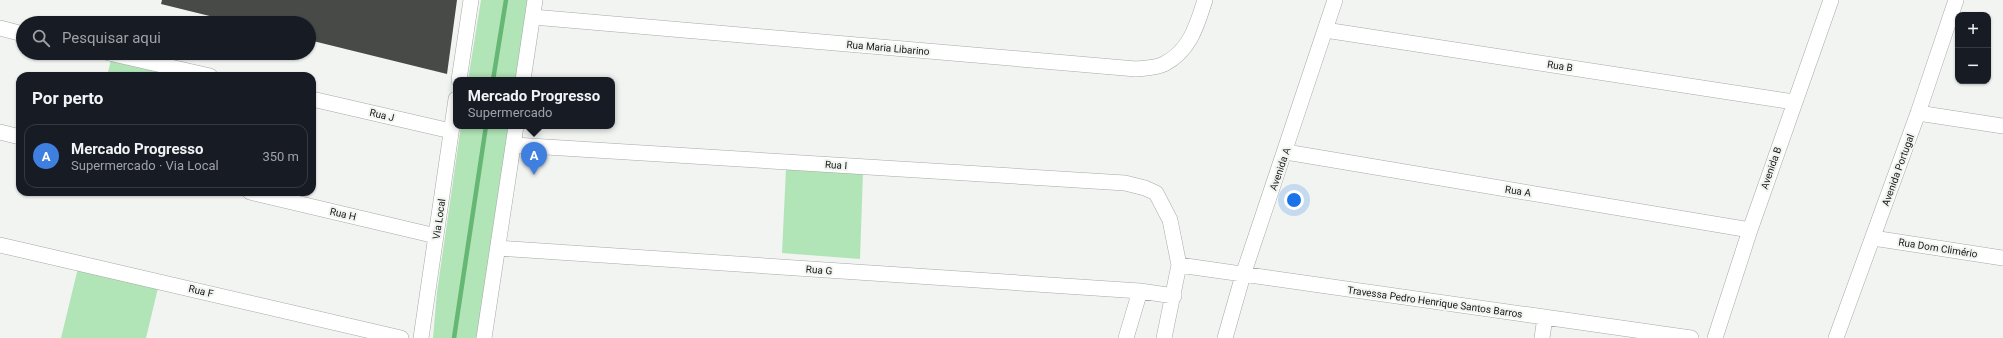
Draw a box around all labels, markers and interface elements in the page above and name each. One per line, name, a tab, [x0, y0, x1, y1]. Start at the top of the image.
map controls	[1955, 12, 1991, 84]
button: +	[1955, 12, 1991, 48]
search box	[16, 16, 316, 60]
icon: search	[30, 27, 52, 49]
text: Pesquisar aqui	[62, 29, 161, 47]
street label: Rua Maria Libarino	[846, 39, 930, 57]
button: −	[1955, 48, 1991, 84]
street label: Rua B	[1546, 59, 1574, 73]
popup	[453, 77, 615, 129]
text: Mercado Progresso	[468, 87, 600, 105]
text: Por perto	[32, 88, 103, 108]
text: Supermercado	[468, 105, 553, 120]
street label: Rua J	[369, 107, 395, 123]
street label: Avenida Portugal	[1880, 133, 1916, 207]
text: Mercado Progresso	[71, 140, 203, 158]
pin: A	[521, 142, 547, 175]
street label: Avenida B	[1759, 145, 1783, 191]
street label: Avenida A	[1268, 146, 1293, 192]
text: A	[42, 149, 50, 164]
text: 350 m	[262, 149, 299, 164]
text: Supermercado · Via Local	[71, 158, 219, 173]
street label: Rua I	[824, 159, 848, 171]
street label: Rua A	[1504, 184, 1532, 199]
your location	[1284, 190, 1304, 210]
street label: Via Local	[431, 198, 447, 240]
street label: Rua H	[329, 206, 357, 222]
street label: Rua Dom Climério	[1898, 236, 1979, 260]
street label: Rua G	[805, 264, 833, 276]
street label: Rua F	[188, 283, 215, 299]
street label: Travessa Pedro Henrique Santos Barros	[1347, 284, 1523, 320]

